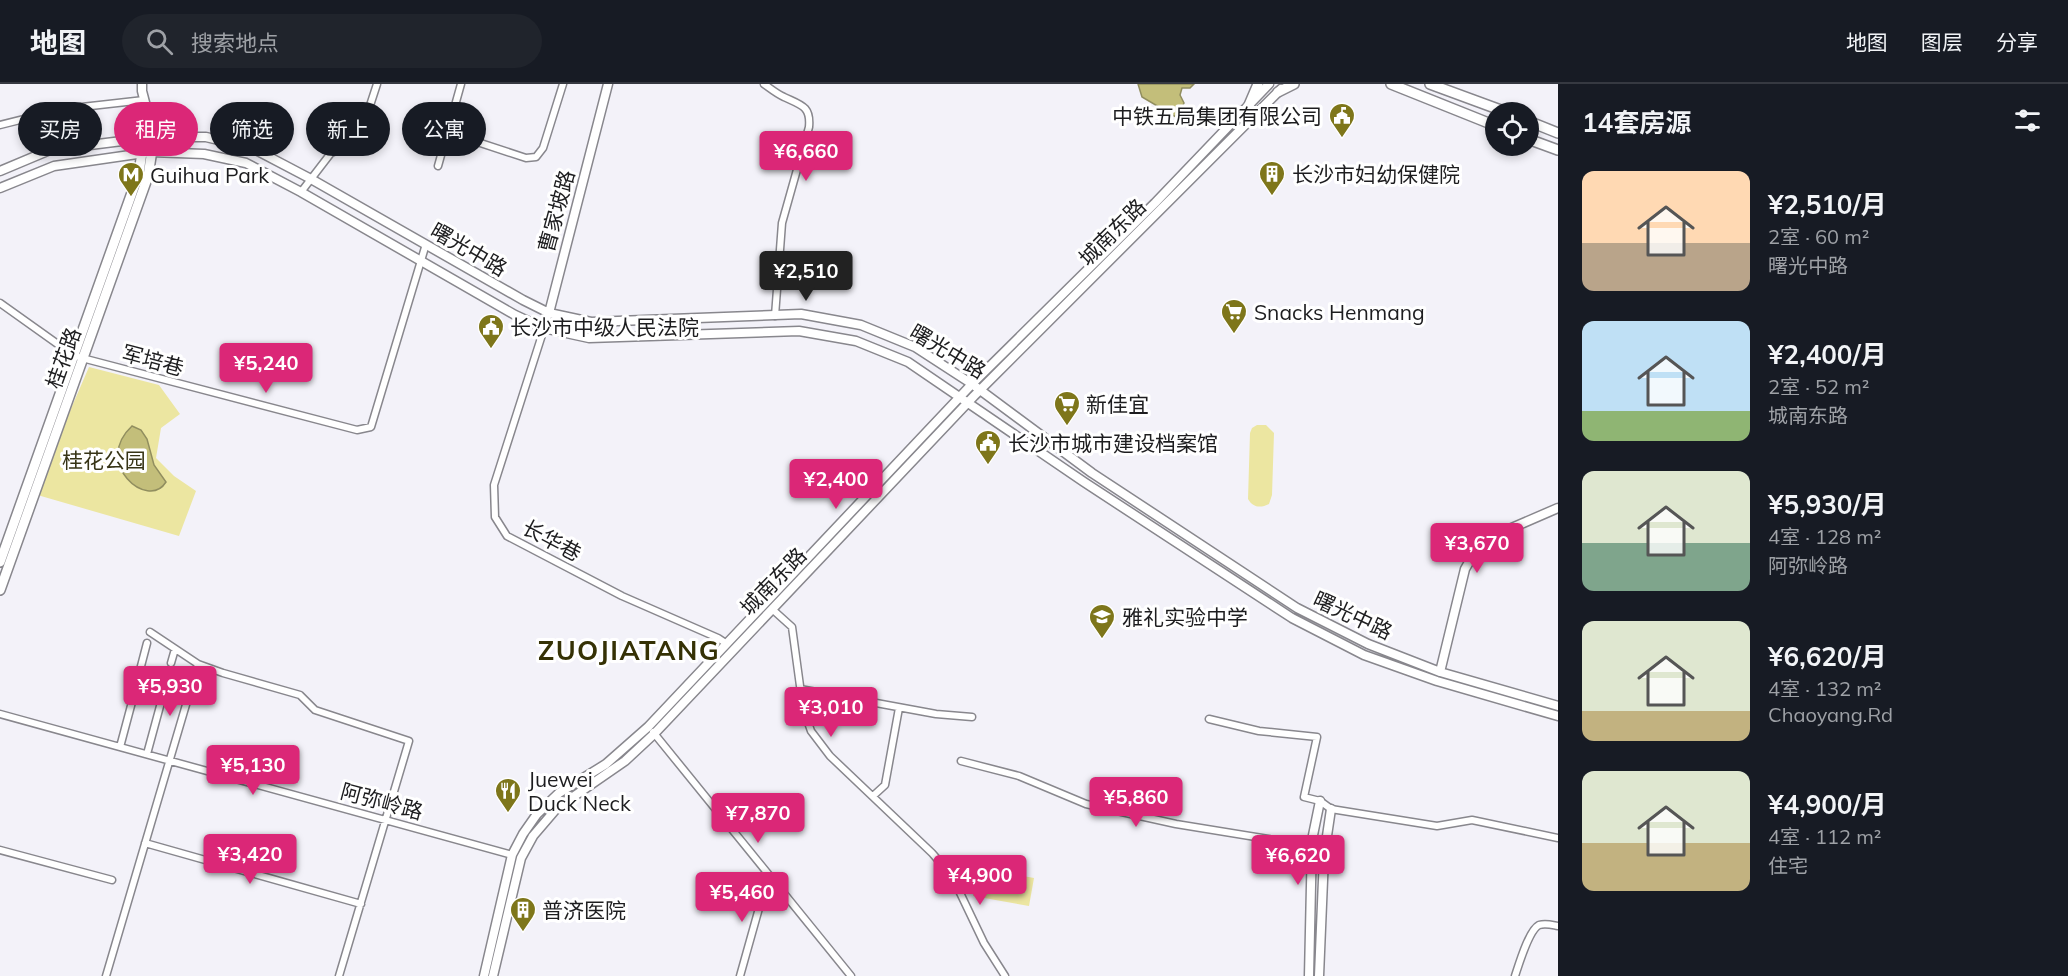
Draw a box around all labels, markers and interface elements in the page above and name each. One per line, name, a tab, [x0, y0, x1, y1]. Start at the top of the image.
search box	[122, 14, 542, 68]
text: 地图	[30, 25, 86, 60]
icon: search	[143, 25, 176, 58]
text: 搜索地点	[191, 29, 279, 57]
text: 地图	[1846, 29, 1888, 55]
text: 图层	[1921, 29, 1963, 55]
text: 分享	[1996, 29, 2038, 55]
public building icon: 中铁五局集团有限公司	[1327, 101, 1357, 139]
chip: 买房	[18, 102, 102, 156]
chip: 租房	[114, 102, 198, 156]
chip: 筛选	[210, 102, 294, 156]
chip: 新上	[306, 102, 390, 156]
chip: 公寓	[402, 102, 486, 156]
map controls	[1485, 102, 1539, 156]
button: locate	[1485, 102, 1539, 156]
place label: 中铁五局集团有限公司	[1112, 103, 1322, 129]
icon: filters	[2011, 104, 2044, 137]
text: 14套房源	[1582, 106, 1691, 139]
pin: ¥6,660	[757, 131, 855, 182]
text: ¥6,660	[774, 138, 838, 163]
building icon: 长沙市妇幼保健院	[1257, 159, 1287, 197]
metro station icon: Guihua Park	[116, 160, 146, 198]
place label: 长沙市妇幼保健院	[1292, 161, 1460, 187]
place label: Guihua Park	[150, 162, 269, 188]
street label: 曹家坡路	[533, 167, 579, 255]
text: ¥2,510/月	[1768, 188, 1887, 221]
street label: 城南东路	[1073, 193, 1151, 271]
icon: home	[1630, 195, 1702, 267]
street label: 曙光中路	[426, 217, 512, 281]
text: 2室 · 60 m²	[1768, 224, 1869, 249]
pin: ¥2,510	[757, 251, 855, 302]
text: 曙光中路	[1768, 253, 1848, 278]
text: ¥2,510	[774, 258, 838, 283]
supermarket icon: Snacks Henmang	[1219, 297, 1249, 335]
place label: Snacks Henmang	[1254, 299, 1425, 325]
public building icon: 长沙市中级人民法院	[476, 312, 506, 350]
place label: 长沙市中级人民法院	[510, 314, 699, 340]
street label: 曙光中路	[905, 318, 991, 384]
street label: 桂花路	[40, 324, 86, 392]
text: ¥2,400/月	[1768, 338, 1887, 371]
street label: 军培巷	[119, 339, 187, 381]
pin: ¥5,240	[217, 343, 315, 394]
icon: home	[1630, 345, 1702, 417]
text: ¥5,240	[234, 350, 298, 375]
text: 2室 · 52 m²	[1768, 374, 1869, 399]
supermarket icon: 新佳宜	[1052, 389, 1082, 427]
place label: 新佳宜	[1086, 391, 1149, 417]
text: 城南东路	[1768, 403, 1848, 428]
public building icon: 长沙市城市建设档案馆	[973, 428, 1003, 466]
place label: 长沙市城市建设档案馆	[1008, 430, 1218, 456]
park label: 桂花公园	[62, 447, 146, 473]
pin: ¥2,400	[787, 459, 885, 510]
text: ¥2,400	[804, 466, 868, 491]
text: ¥5,930/月	[1768, 488, 1887, 521]
icon: home	[1630, 495, 1702, 567]
street label: 长华巷	[518, 514, 586, 566]
pin: ¥3,670	[1428, 523, 1526, 574]
text: 4室 · 128 m²	[1768, 524, 1881, 549]
text: ¥3,670	[1445, 530, 1509, 555]
street label: 城南东路	[734, 542, 812, 620]
text: 阿弥岭路	[1768, 553, 1848, 578]
street label: 曙光中路	[1309, 585, 1397, 645]
school or university icon: 雅礼实验中学	[1087, 602, 1117, 640]
place label: 雅礼实验中学	[1122, 604, 1248, 630]
district label: ZUOJIATANG	[538, 633, 720, 667]
text: ¥6,620/月	[1768, 640, 1887, 673]
icon: home	[1630, 645, 1702, 717]
pin: ¥5,930	[121, 666, 219, 717]
text: ¥5,930	[138, 673, 202, 698]
text: 4室 · 132 m²	[1768, 676, 1881, 701]
pin: ¥3,010	[782, 687, 880, 738]
text: ¥3,010	[799, 694, 863, 719]
text: Chaoyang.Rd	[1768, 702, 1893, 727]
pin: ¥5,130	[204, 745, 302, 796]
text: ¥5,130	[221, 752, 285, 777]
place label: Juewei Duck Neck	[528, 766, 631, 816]
restaurant icon: Juewei Duck Neck	[493, 776, 523, 814]
pin: ¥5,860	[1087, 777, 1185, 828]
street label: 阿弥岭路	[338, 778, 426, 824]
text: ¥5,860	[1104, 784, 1168, 809]
text: ¥4,900/月	[1768, 788, 1887, 821]
pin: ¥7,870	[709, 793, 807, 844]
icon: home	[1630, 795, 1702, 867]
text: ¥7,870	[726, 800, 790, 825]
text: 4室 · 112 m²	[1768, 824, 1881, 849]
pin: ¥3,420	[201, 834, 299, 885]
pin: ¥6,620	[1249, 835, 1347, 886]
text: ¥3,420	[218, 841, 282, 866]
text: ¥6,620	[1266, 842, 1330, 867]
text: 住宅	[1768, 853, 1808, 878]
pin: ¥4,900	[931, 855, 1029, 906]
text: ¥4,900	[948, 862, 1012, 887]
pin: ¥5,460	[693, 872, 791, 923]
text: ¥5,460	[710, 879, 774, 904]
building icon: 普济医院	[508, 895, 538, 933]
place label: 普济医院	[542, 897, 626, 923]

